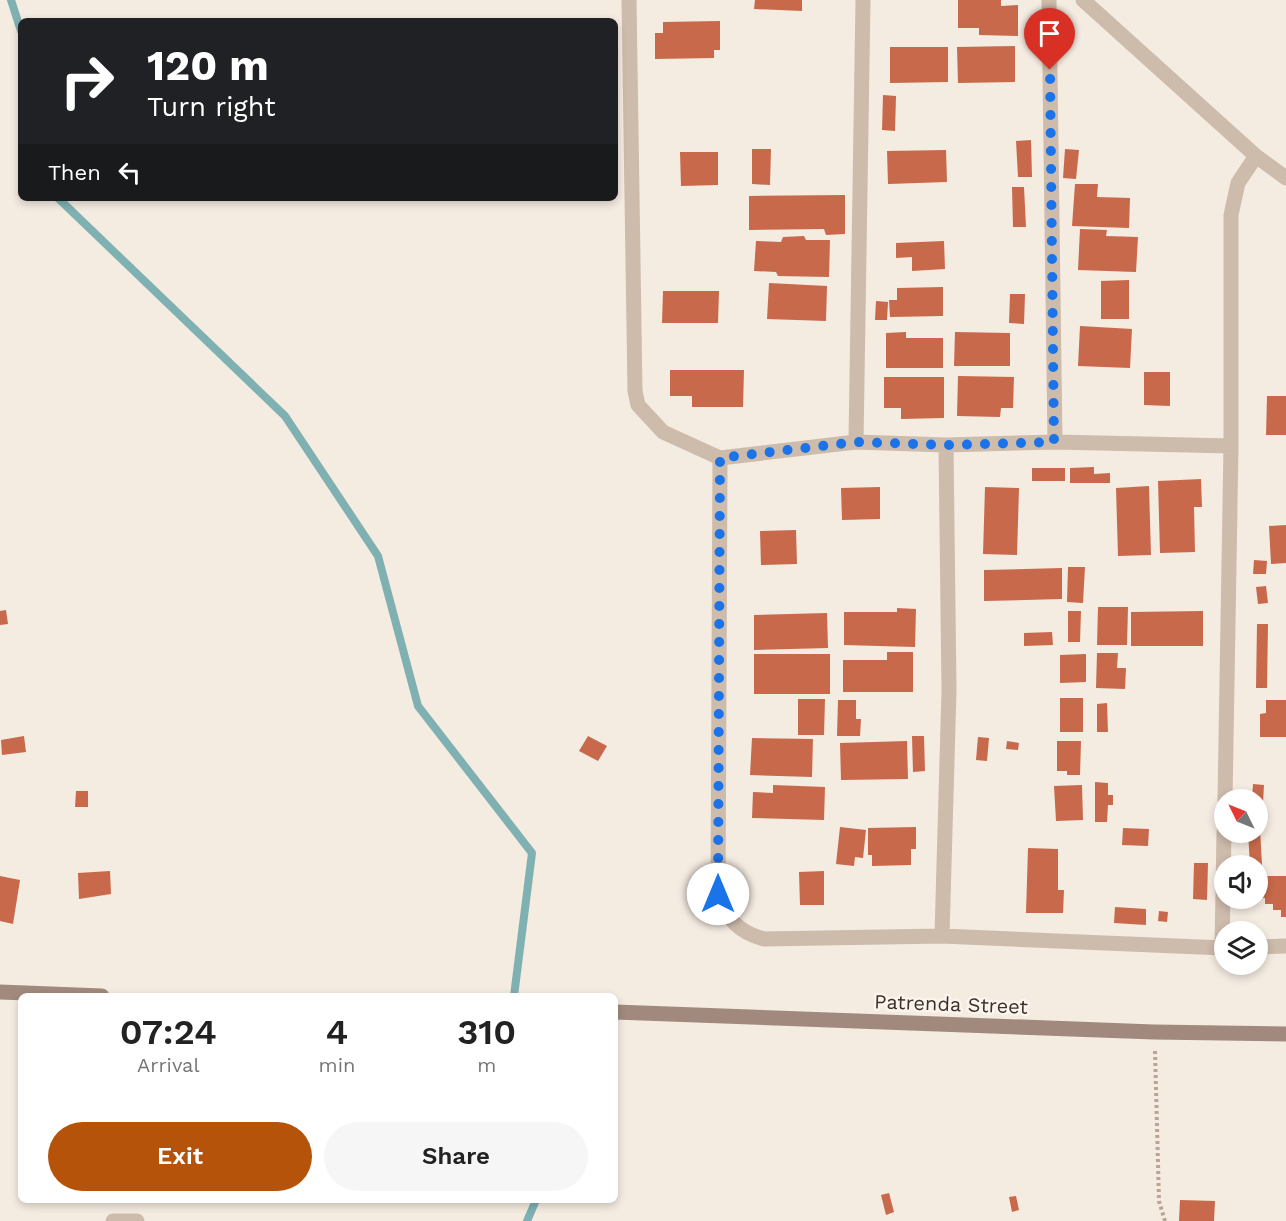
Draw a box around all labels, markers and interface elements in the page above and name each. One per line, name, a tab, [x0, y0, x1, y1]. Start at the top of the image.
pin	[1024, 8, 1075, 70]
icon: arrive	[1033, 17, 1066, 50]
text: 120 m	[147, 41, 269, 90]
icon: right	[48, 42, 126, 120]
text: Turn right	[147, 91, 276, 123]
icon: left	[113, 156, 146, 189]
text: Then	[48, 160, 101, 185]
north arrow	[1214, 789, 1268, 843]
map controls	[1214, 789, 1268, 975]
button: sound	[1214, 855, 1268, 909]
position arrow	[686, 862, 750, 926]
button: layers	[1214, 921, 1268, 975]
street label: Patrenda Street	[874, 989, 1029, 1019]
text: 07:24	[120, 1011, 217, 1053]
text: 4	[326, 1011, 348, 1053]
text: 310	[457, 1011, 516, 1053]
text: Arrival	[137, 1053, 200, 1077]
text: min	[319, 1053, 355, 1077]
text: m	[477, 1053, 496, 1077]
button: Exit	[48, 1122, 312, 1191]
button: Share	[324, 1122, 588, 1191]

